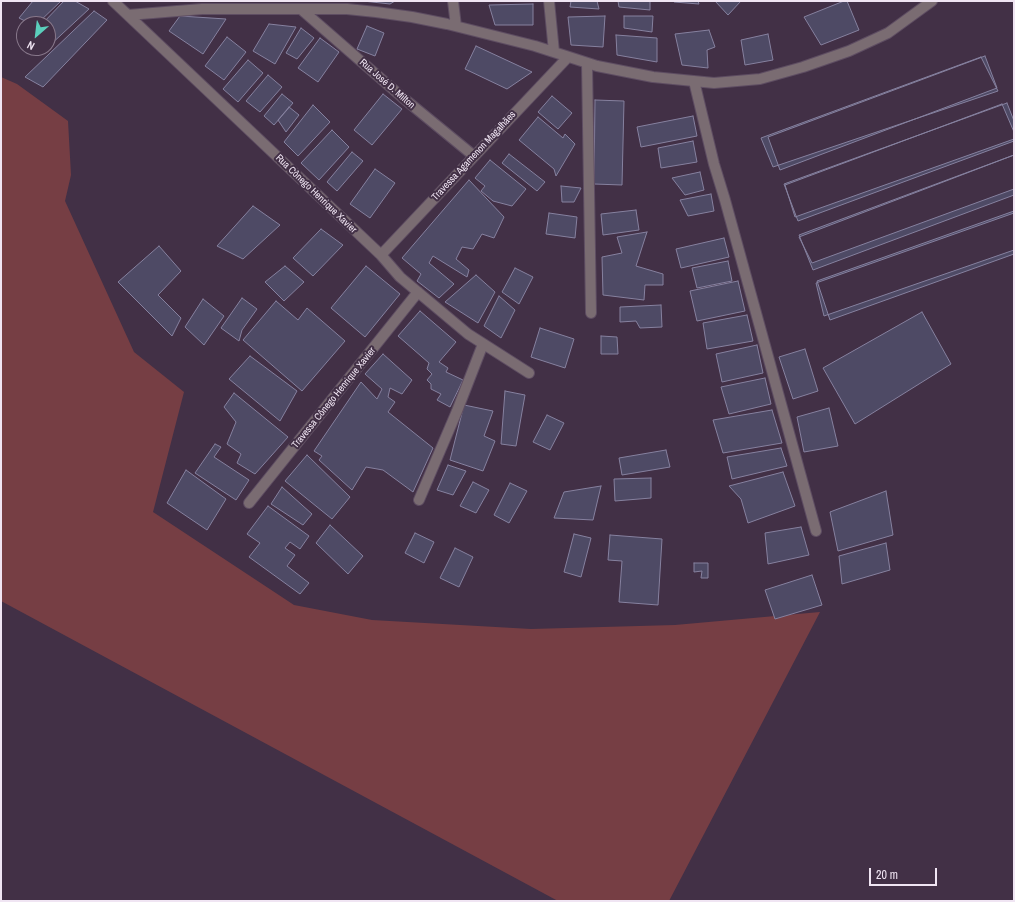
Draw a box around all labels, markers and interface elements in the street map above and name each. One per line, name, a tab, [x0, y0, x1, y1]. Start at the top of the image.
north arrow	[16, 16, 56, 56]
text: N	[25, 38, 37, 53]
street label: Rua José D. Milton	[357, 57, 417, 111]
street label: Travessa Agamenon Magalhães	[429, 109, 519, 203]
street label: Rua Cônego Henrique Xavier	[273, 152, 359, 236]
street label: Travessa Cônego Henrique Xavier	[290, 345, 378, 451]
scale bar	[871, 860, 939, 886]
text: 20 m	[876, 867, 898, 883]

